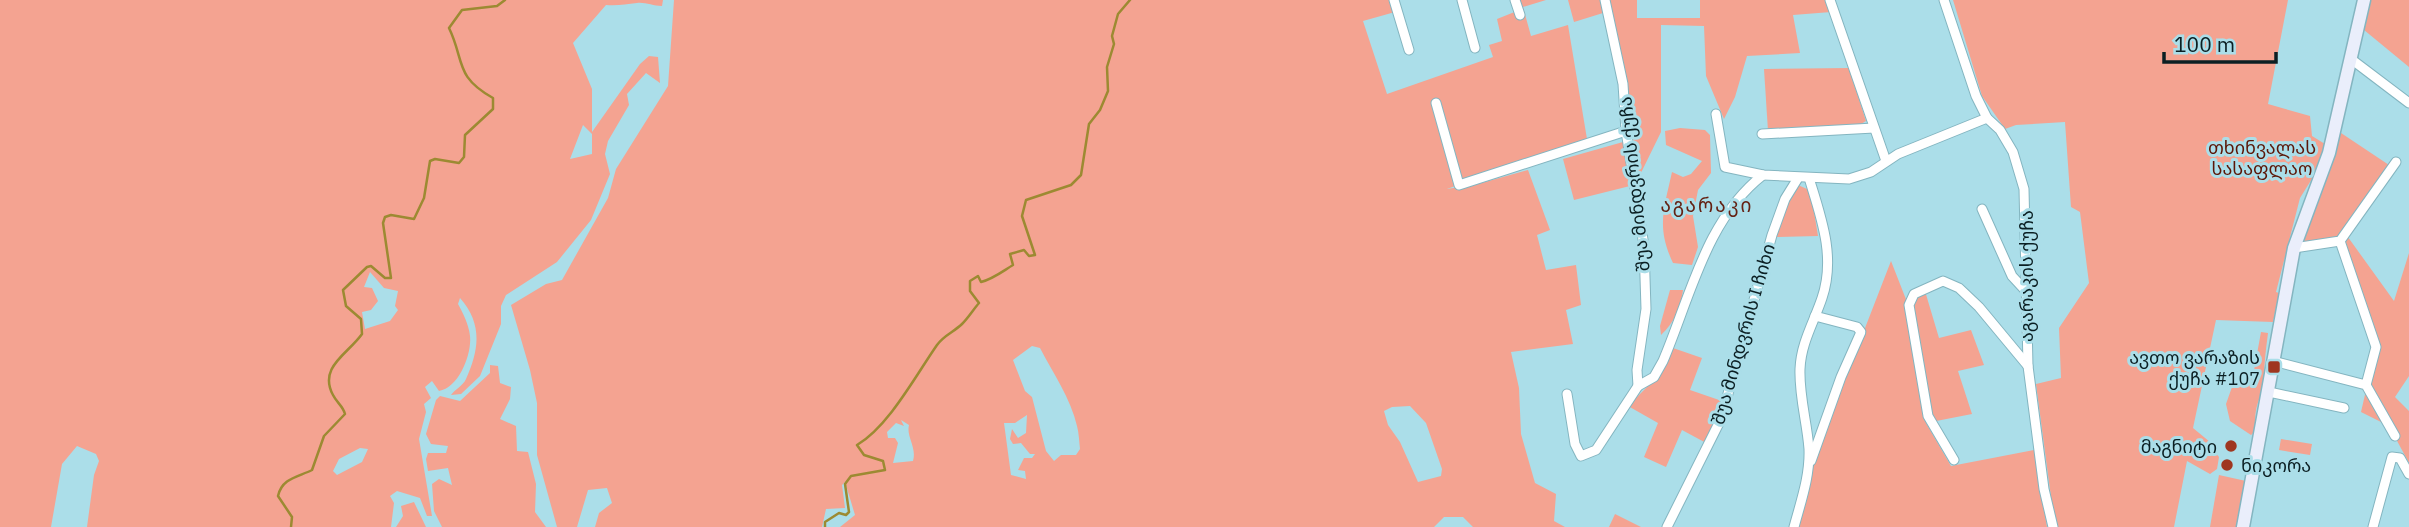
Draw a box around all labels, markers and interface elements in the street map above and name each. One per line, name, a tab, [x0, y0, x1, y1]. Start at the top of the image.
scale bar	[2164, 21, 2276, 65]
text: 100 m	[2174, 30, 2235, 58]
street label: შუა მინდვრის ქუჩა	[1613, 95, 1655, 273]
park label: თხინვალას სასაფლაო	[2208, 136, 2316, 180]
district label: აგარაკი	[1661, 193, 1753, 217]
street label: აგარაკის ქუჩა	[2015, 210, 2038, 342]
street label: შუა მინდვრის I ჩიხი	[1706, 241, 1780, 427]
place label: ავთო ვარაზის ქუჩა #107	[2129, 346, 2260, 390]
marker: ავთო ვარაზის ქუჩა #107	[2266, 359, 2282, 375]
place label: მაგნიტი	[2141, 435, 2217, 458]
marker: მაგნიტი	[2223, 438, 2239, 454]
place label: ნიკორა	[2241, 454, 2311, 477]
marker: ნიკორა	[2219, 457, 2235, 473]

